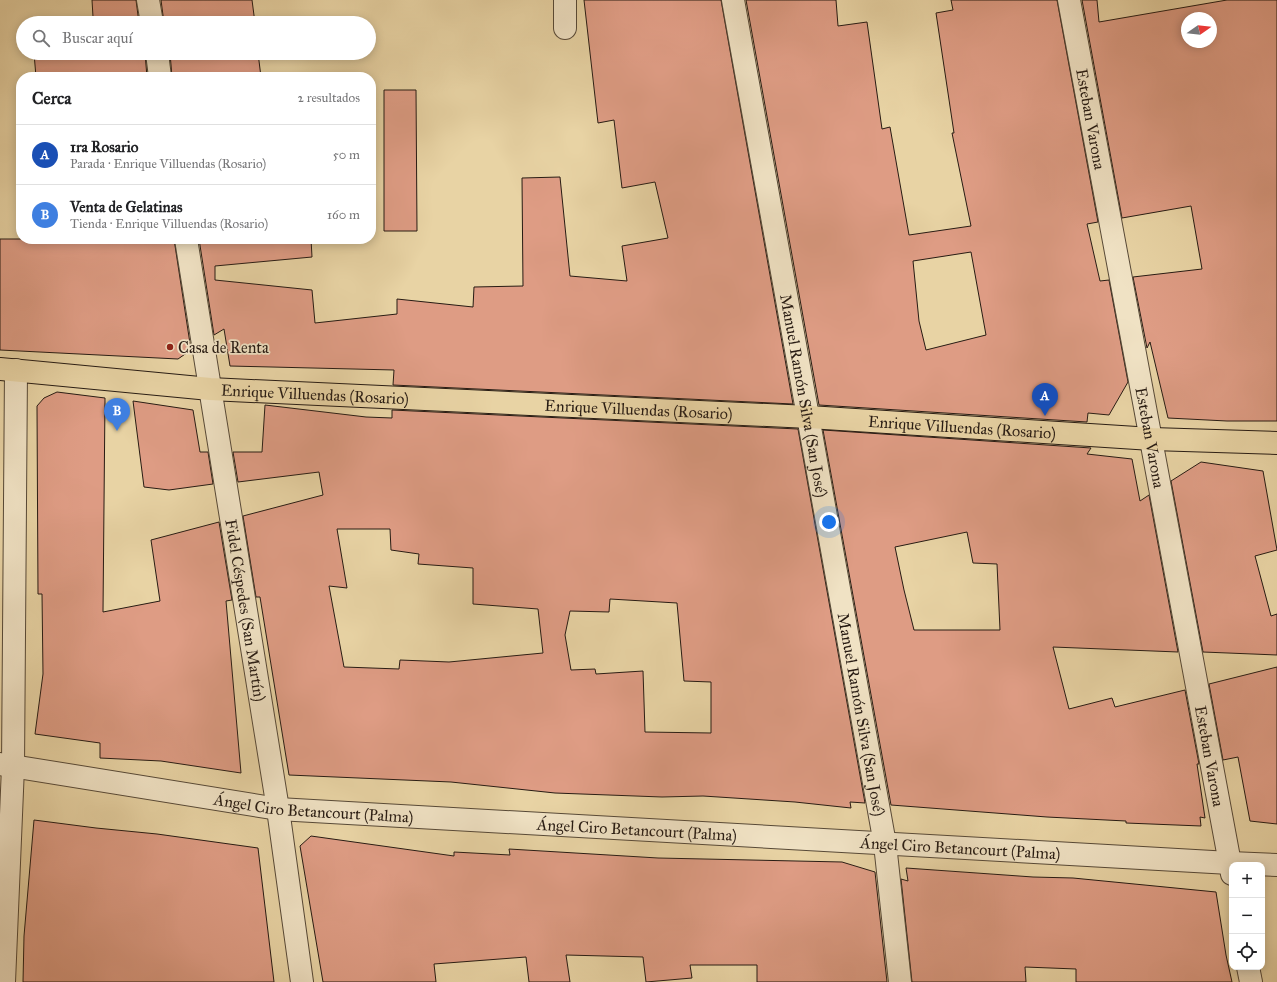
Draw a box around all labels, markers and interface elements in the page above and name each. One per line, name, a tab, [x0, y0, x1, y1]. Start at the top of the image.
north arrow	[1181, 12, 1217, 48]
search box	[16, 16, 376, 60]
icon: search	[30, 27, 52, 49]
text: Buscar aquí	[62, 29, 133, 47]
street label: Esteban Varona	[1072, 67, 1109, 171]
text: Cerca	[32, 88, 71, 109]
text: 2 resultados	[297, 90, 360, 106]
text: 1ra Rosario	[70, 138, 138, 156]
text: A	[41, 147, 49, 163]
text: 50 m	[333, 147, 360, 163]
text: Parada · Enrique Villuendas (Rosario)	[70, 156, 266, 172]
text: Venta de Gelatinas	[70, 198, 183, 216]
text: B	[41, 207, 49, 223]
text: 160 m	[327, 207, 360, 223]
text: Tienda · Enrique Villuendas (Rosario)	[70, 216, 268, 232]
street label: Manuel Ramón Silva (San José)	[776, 293, 831, 499]
place label: Casa de Renta	[178, 338, 269, 357]
marker: Casa de Renta	[165, 342, 175, 352]
street label: Enrique Villuendas (Rosario)	[220, 381, 409, 409]
pin: A	[1032, 383, 1058, 416]
street label: Esteban Varona	[1131, 385, 1169, 490]
street label: Enrique Villuendas (Rosario)	[544, 396, 733, 424]
pin: B	[104, 398, 130, 431]
street label: Enrique Villuendas (Rosario)	[868, 412, 1057, 444]
your location	[819, 512, 839, 532]
street label: Fidel Céspedes (San Martín)	[221, 518, 269, 703]
street label: Manuel Ramón Silva (San José)	[834, 611, 889, 818]
street label: Esteban Varona	[1191, 704, 1228, 808]
street label: Ángel Ciro Betancourt (Palma)	[211, 789, 414, 828]
street label: Ángel Ciro Betancourt (Palma)	[535, 814, 737, 846]
street label: Ángel Ciro Betancourt (Palma)	[859, 832, 1061, 864]
map controls	[1229, 862, 1265, 970]
button: +	[1229, 862, 1265, 898]
button: −	[1229, 898, 1265, 934]
button: locate	[1229, 934, 1265, 970]

